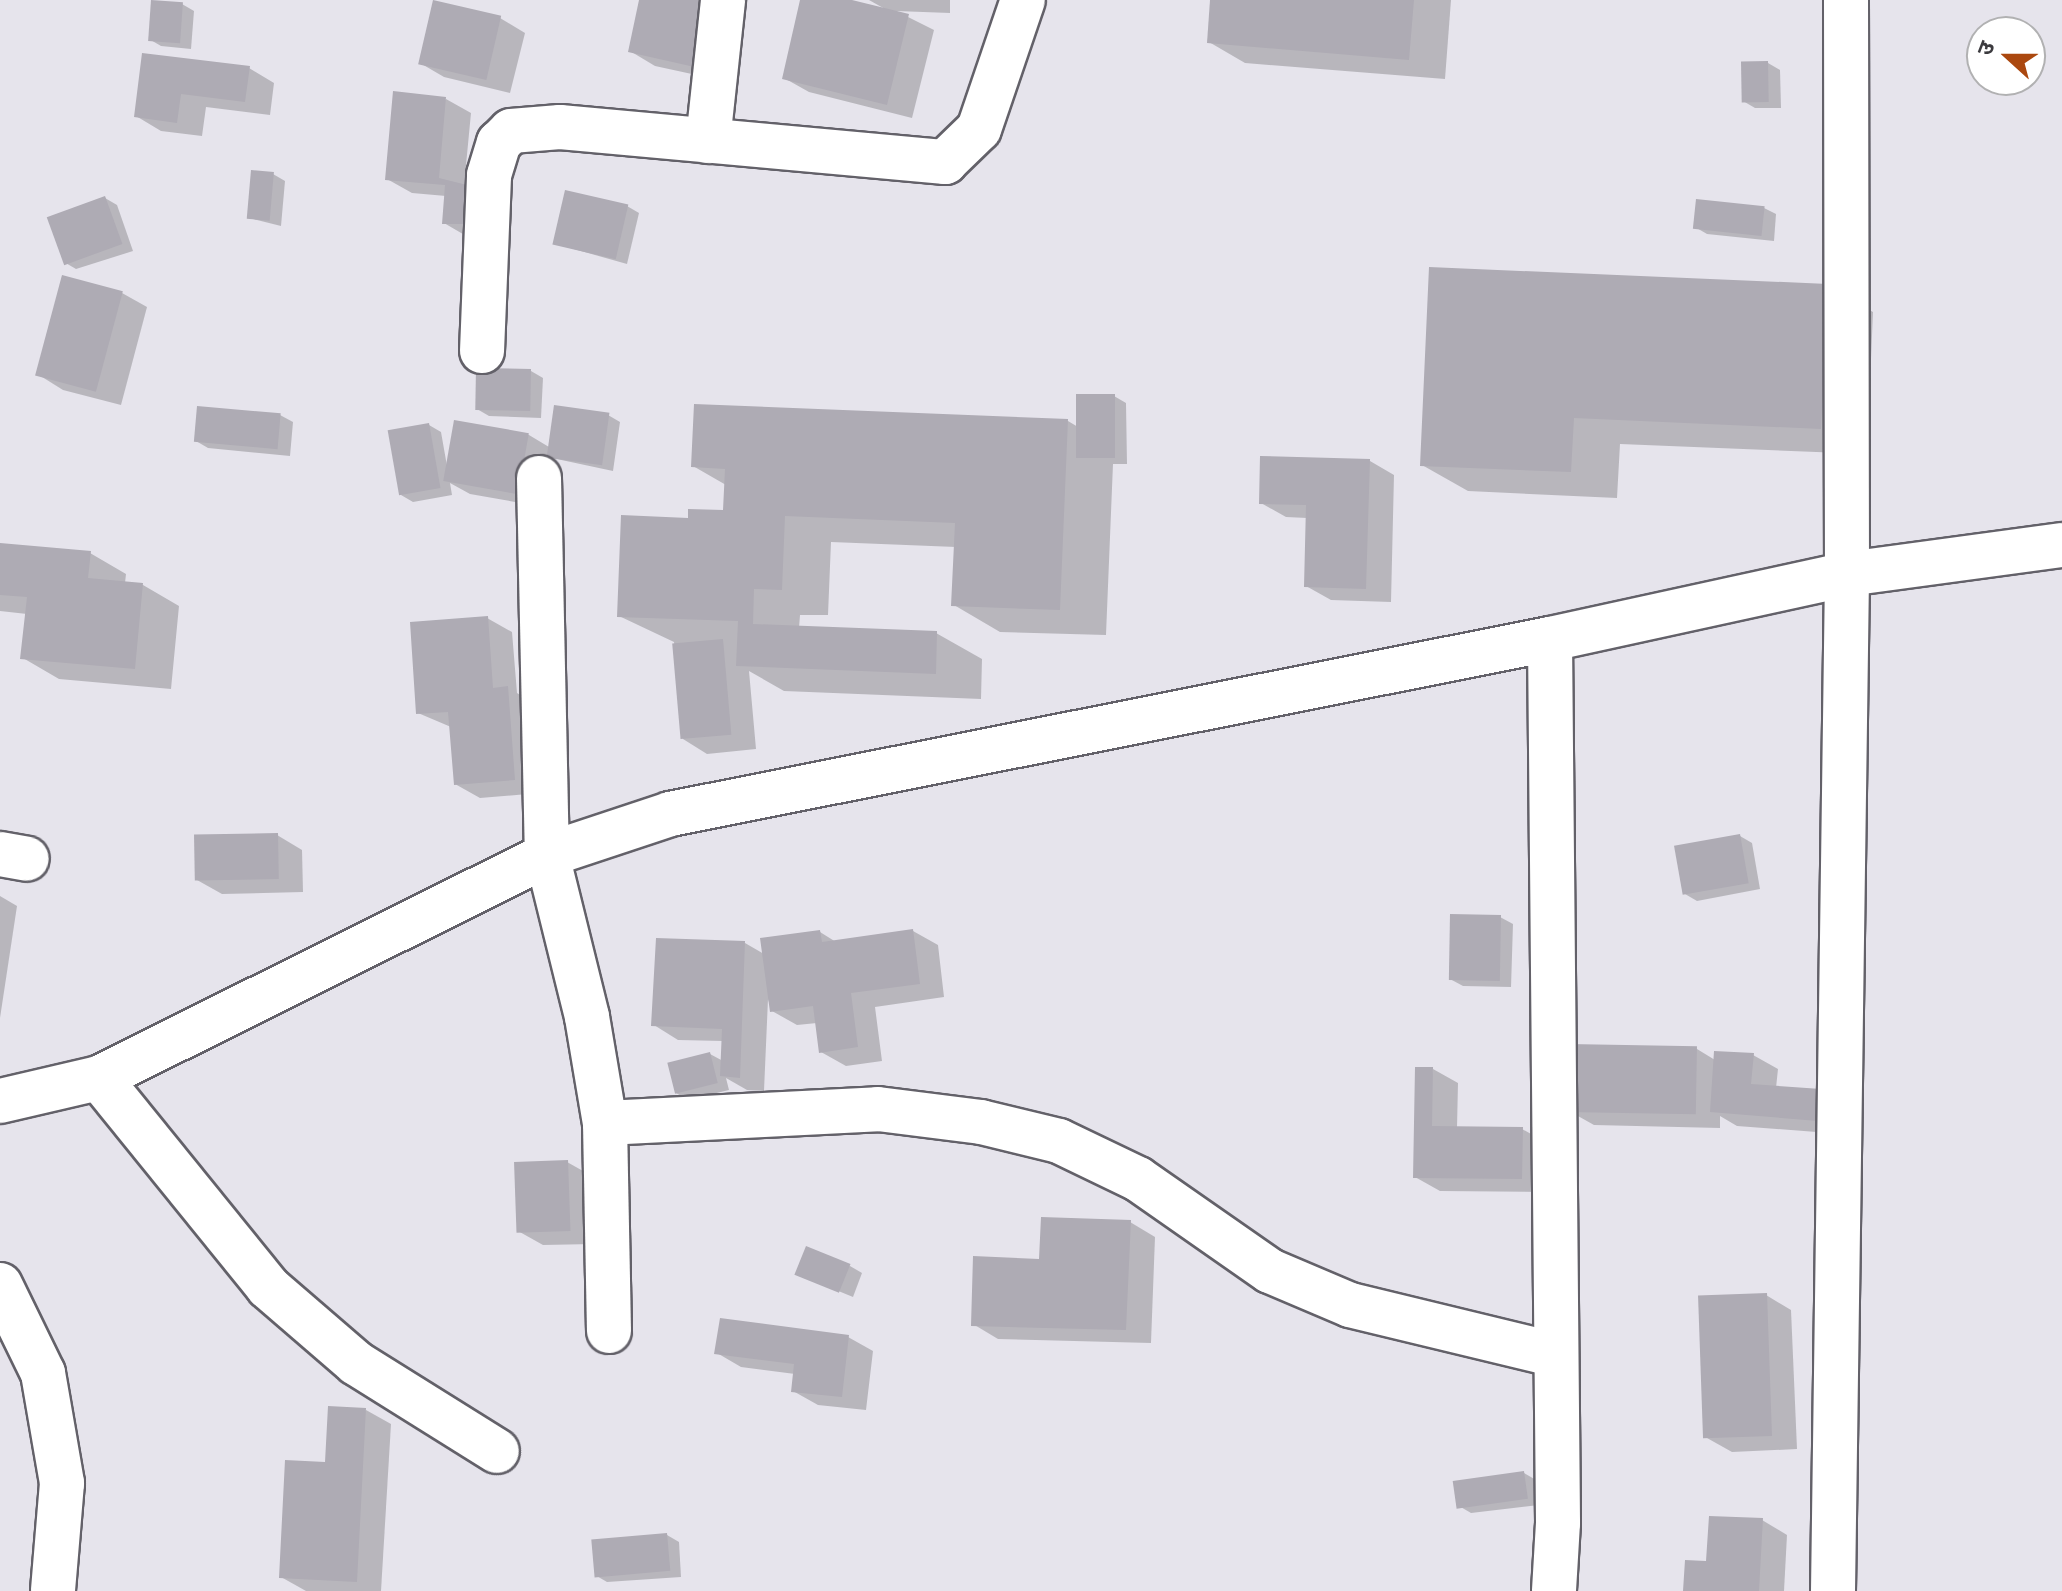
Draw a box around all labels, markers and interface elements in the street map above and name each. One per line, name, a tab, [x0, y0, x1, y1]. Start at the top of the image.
north arrow	[1966, 16, 2046, 96]
text: उ	[1971, 37, 2000, 59]

